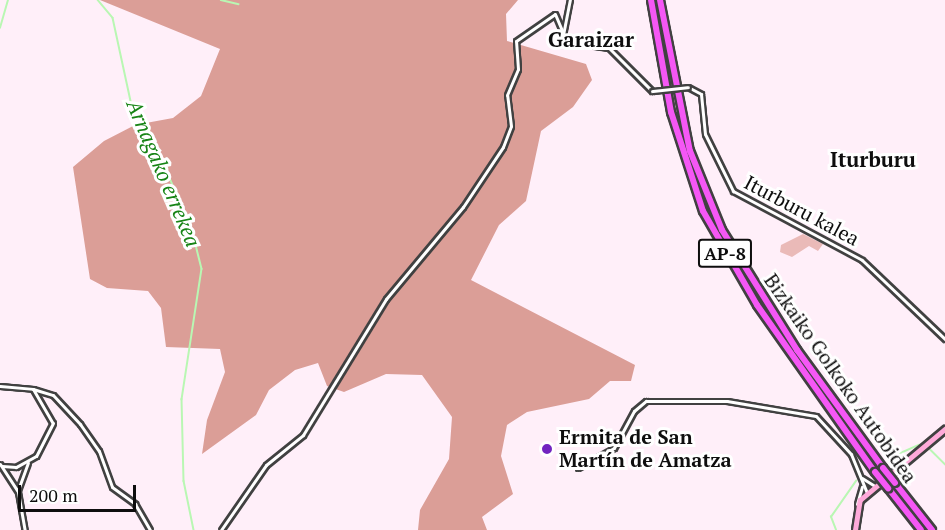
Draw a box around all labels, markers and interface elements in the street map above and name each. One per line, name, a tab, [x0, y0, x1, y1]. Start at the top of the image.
district label: Garaizar	[548, 26, 634, 52]
water label: Arnagako errekea	[122, 95, 206, 251]
district label: Iturburu	[830, 146, 916, 172]
street label: Iturburu kalea	[740, 170, 864, 250]
road number: AP-8	[696, 238, 754, 268]
street label: Bizkaiko Golkoko Autobidea	[759, 269, 923, 487]
place label: Ermita de San Martín de Amatza	[559, 425, 732, 472]
marker: Ermita de San Martín de Amatza	[540, 442, 554, 456]
scale bar	[21, 473, 140, 511]
text: 200 m	[29, 483, 78, 507]

